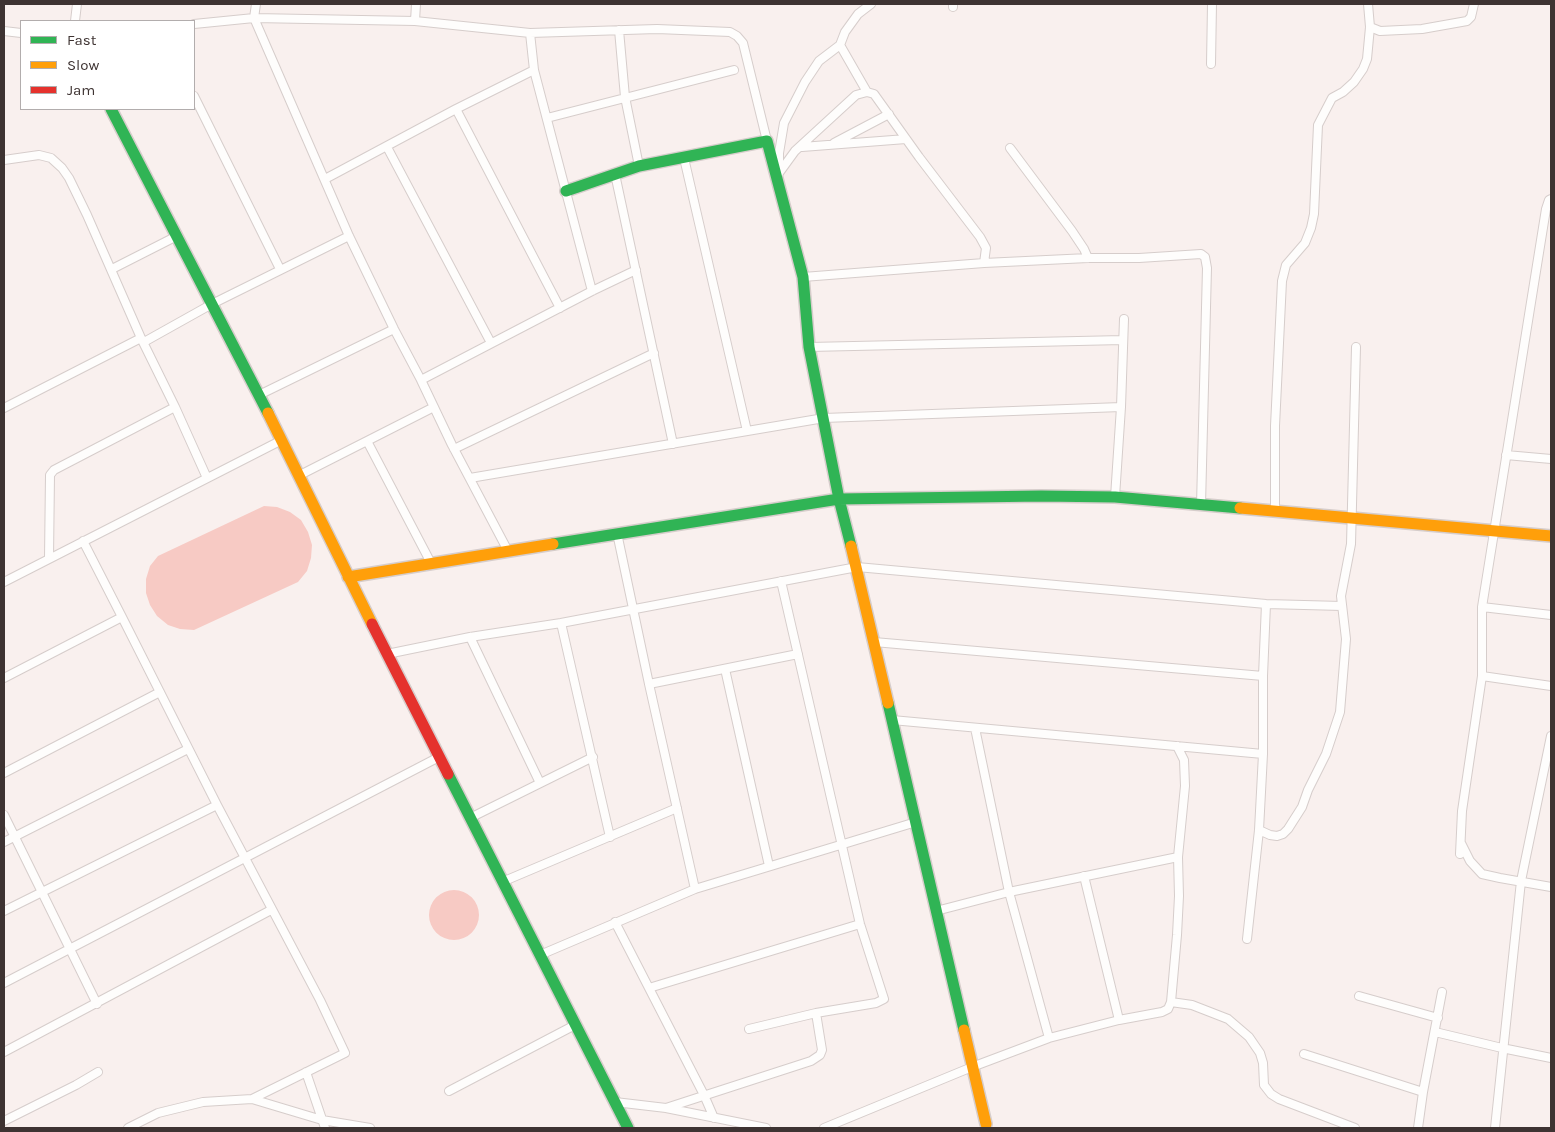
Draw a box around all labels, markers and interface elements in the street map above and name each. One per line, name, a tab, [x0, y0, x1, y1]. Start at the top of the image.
legend	[20, 20, 195, 110]
text: Fast	[67, 31, 96, 49]
text: Slow	[67, 56, 99, 74]
text: Jam	[67, 81, 95, 99]

